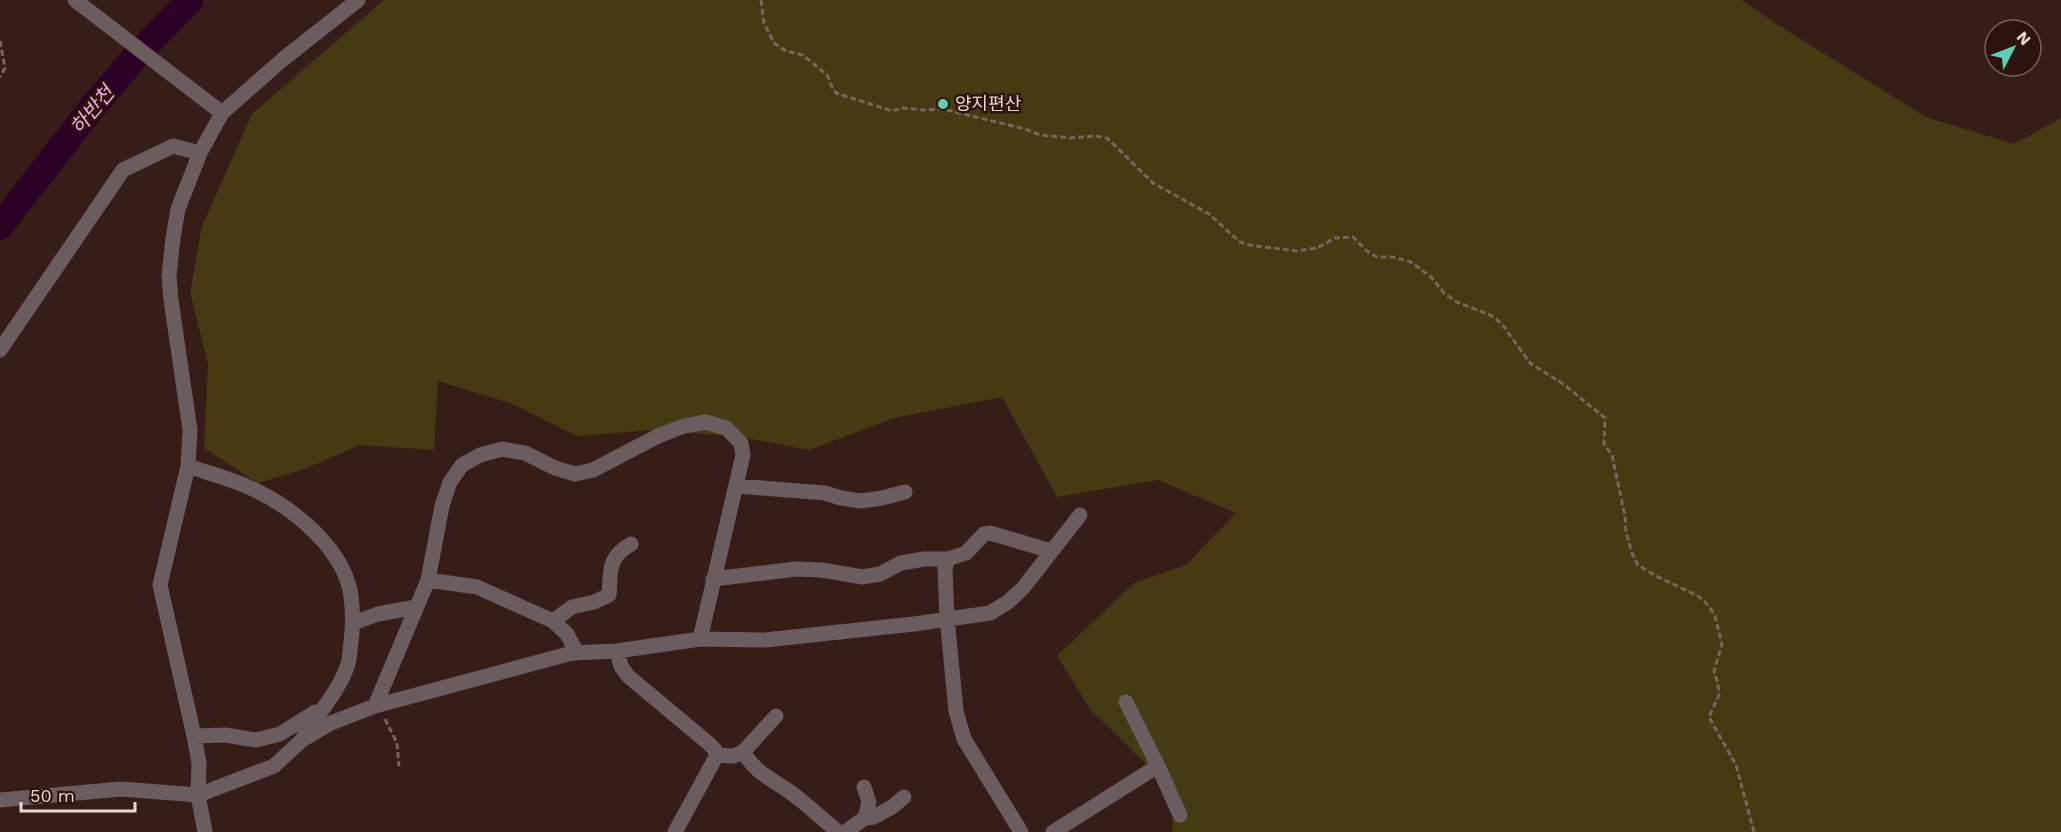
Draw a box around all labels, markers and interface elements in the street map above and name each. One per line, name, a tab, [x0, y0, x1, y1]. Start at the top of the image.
north arrow	[1983, 18, 2043, 78]
text: N	[2013, 28, 2035, 49]
water label: 하반천	[65, 79, 121, 139]
place label: 양지편산	[955, 93, 1021, 114]
marker: 양지편산	[936, 97, 950, 111]
scale bar	[21, 775, 135, 813]
text: 50 m	[30, 785, 75, 806]

